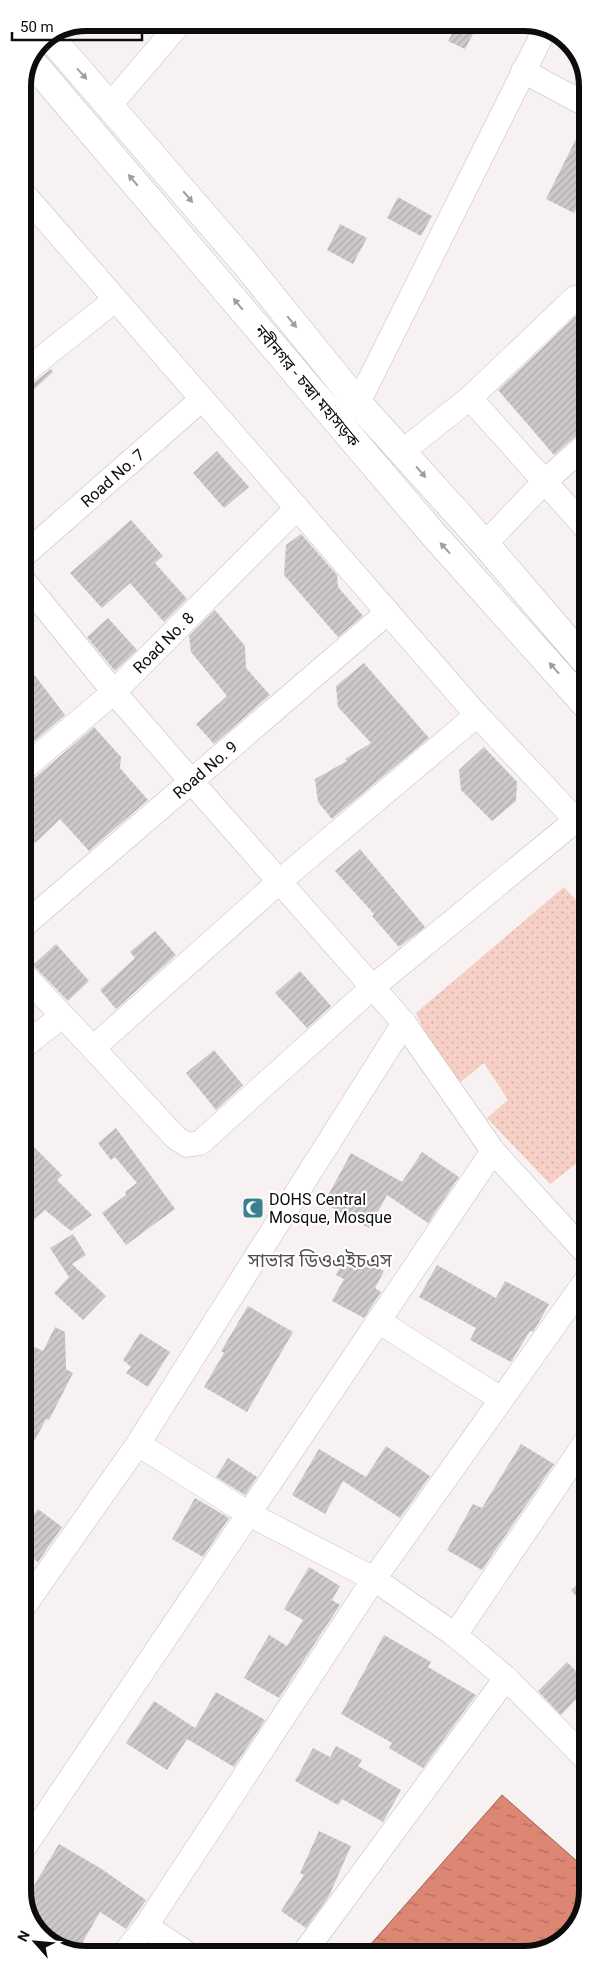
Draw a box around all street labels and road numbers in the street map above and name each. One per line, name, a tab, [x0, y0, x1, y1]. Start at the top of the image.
street label: নবীনগর - চন্দ্রা মহাসড়ক	[250, 321, 364, 451]
street label: Road No. 7	[77, 445, 148, 511]
street label: Road No. 8	[129, 608, 198, 677]
street label: Road No. 9	[169, 737, 241, 802]

